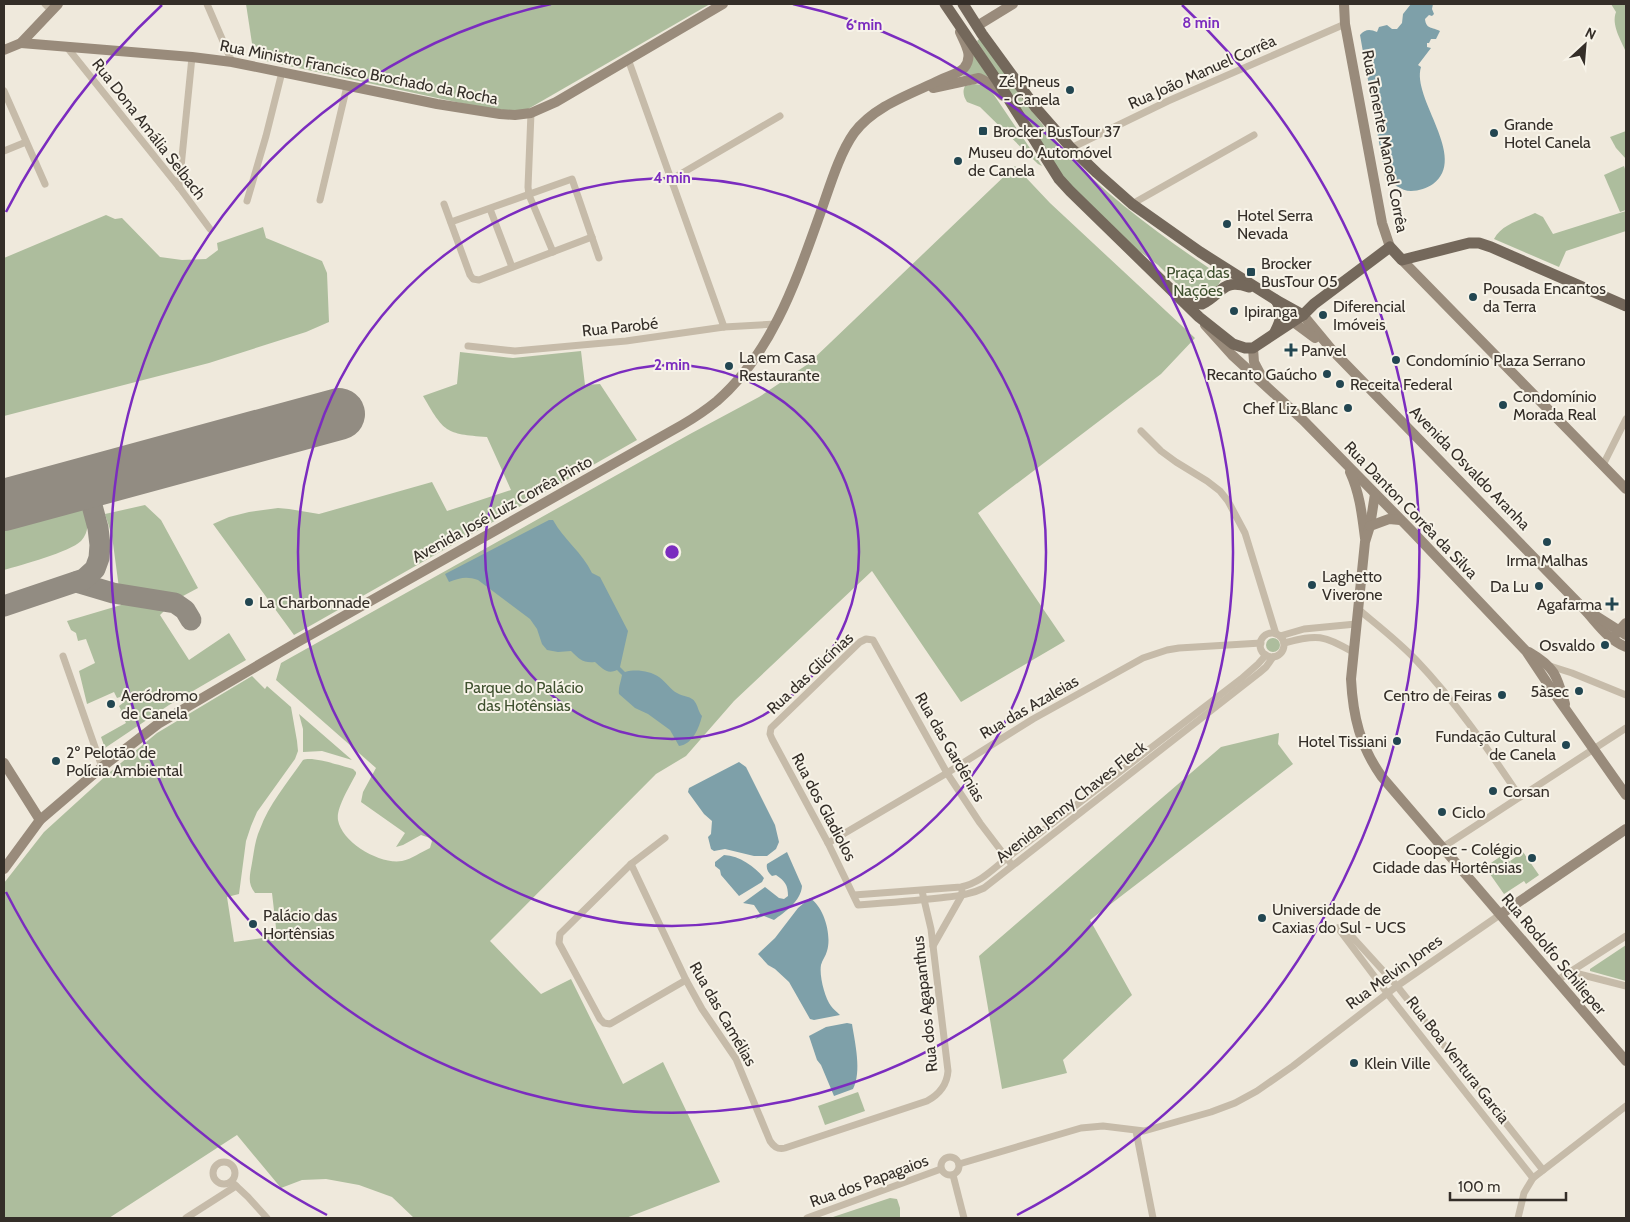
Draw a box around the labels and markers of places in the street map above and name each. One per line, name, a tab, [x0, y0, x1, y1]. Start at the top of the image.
place label: Zé Pneus - Canela	[999, 72, 1060, 109]
marker: Zé Pneus - Canela	[1064, 84, 1076, 96]
place label: Grande Hotel Canela	[1504, 115, 1591, 152]
place label: Brocker BusTour 37	[993, 122, 1120, 141]
marker: Brocker BusTour 37	[977, 125, 989, 137]
marker: Grande Hotel Canela	[1488, 127, 1500, 139]
place label: Museu do Automóvel de Canela	[968, 143, 1112, 180]
marker: Museu do Automóvel de Canela	[952, 155, 964, 167]
place label: Hotel Serra Nevada	[1237, 206, 1313, 243]
marker: Hotel Serra Nevada	[1221, 218, 1233, 230]
place label: Brocker BusTour 05	[1261, 254, 1338, 291]
marker: Brocker BusTour 05	[1245, 266, 1257, 278]
place label: Pousada Encantos da Terra	[1483, 279, 1606, 316]
marker: Pousada Encantos da Terra	[1467, 291, 1479, 303]
place label: Diferencial Imóveis	[1333, 297, 1406, 334]
place label: Ipiranga	[1244, 302, 1298, 321]
marker: Ipiranga	[1228, 305, 1240, 317]
marker: Diferencial Imóveis	[1317, 309, 1329, 321]
place label: Panvel	[1301, 341, 1346, 360]
marker: Panvel	[1285, 344, 1297, 356]
place label: La em Casa Restaurante	[739, 348, 820, 385]
place label: Condomínio Plaza Serrano	[1406, 351, 1586, 370]
marker: Condomínio Plaza Serrano	[1390, 354, 1402, 366]
marker: La em Casa Restaurante	[723, 360, 735, 372]
place label: Recanto Gaúcho	[1206, 365, 1317, 384]
marker: Recanto Gaúcho	[1321, 368, 1333, 380]
place label: Receita Federal	[1350, 375, 1452, 394]
marker: Receita Federal	[1334, 378, 1346, 390]
place label: Condomínio Morada Real	[1513, 387, 1597, 424]
place label: Chef Liz Blanc	[1243, 399, 1338, 418]
marker: Condomínio Morada Real	[1497, 399, 1509, 411]
marker: Chef Liz Blanc	[1342, 402, 1354, 414]
marker: Irma Malhas	[1541, 536, 1553, 548]
centre of rings	[663, 543, 681, 561]
place label: Irma Malhas	[1506, 551, 1588, 570]
place label: Laghetto Viverone	[1322, 567, 1383, 604]
place label: Da Lu	[1490, 577, 1529, 596]
marker: Laghetto Viverone	[1306, 579, 1318, 591]
marker: Da Lu	[1533, 580, 1545, 592]
place label: La Charbonnade	[259, 593, 370, 612]
place label: Agafarma	[1537, 595, 1602, 614]
marker: La Charbonnade	[243, 596, 255, 608]
marker: Agafarma	[1606, 598, 1618, 610]
place label: Osvaldo	[1539, 636, 1595, 655]
marker: Osvaldo	[1599, 639, 1611, 651]
place label: 5àsec	[1531, 682, 1569, 701]
marker: 5àsec	[1573, 685, 1585, 697]
place label: Aeródromo de Canela	[121, 686, 198, 723]
place label: Centro de Feiras	[1384, 686, 1492, 705]
marker: Centro de Feiras	[1496, 689, 1508, 701]
marker: Aeródromo de Canela	[105, 698, 117, 710]
place label: Fundação Cultural de Canela	[1435, 727, 1556, 764]
place label: Hotel Tissiani	[1298, 732, 1387, 751]
marker: Hotel Tissiani	[1391, 735, 1403, 747]
marker: Fundação Cultural de Canela	[1560, 739, 1572, 751]
place label: 2º Pelotão de Polícia Ambiental	[66, 743, 183, 780]
marker: 2º Pelotão de Polícia Ambiental	[50, 755, 62, 767]
place label: Corsan	[1503, 782, 1550, 801]
marker: Corsan	[1487, 785, 1499, 797]
place label: Ciclo	[1452, 803, 1486, 822]
marker: Ciclo	[1436, 806, 1448, 818]
place label: Coopec - Colégio Cidade das Hortênsias	[1373, 840, 1522, 877]
marker: Coopec - Colégio Cidade das Hortênsias	[1526, 852, 1538, 864]
place label: Universidade de Caxias do Sul - UCS	[1272, 900, 1406, 937]
place label: Palácio das Hortênsias	[263, 906, 338, 943]
marker: Universidade de Caxias do Sul - UCS	[1256, 912, 1268, 924]
marker: Palácio das Hortênsias	[247, 918, 259, 930]
place label: Klein Ville	[1364, 1054, 1430, 1073]
marker: Klein Ville	[1348, 1057, 1360, 1069]

